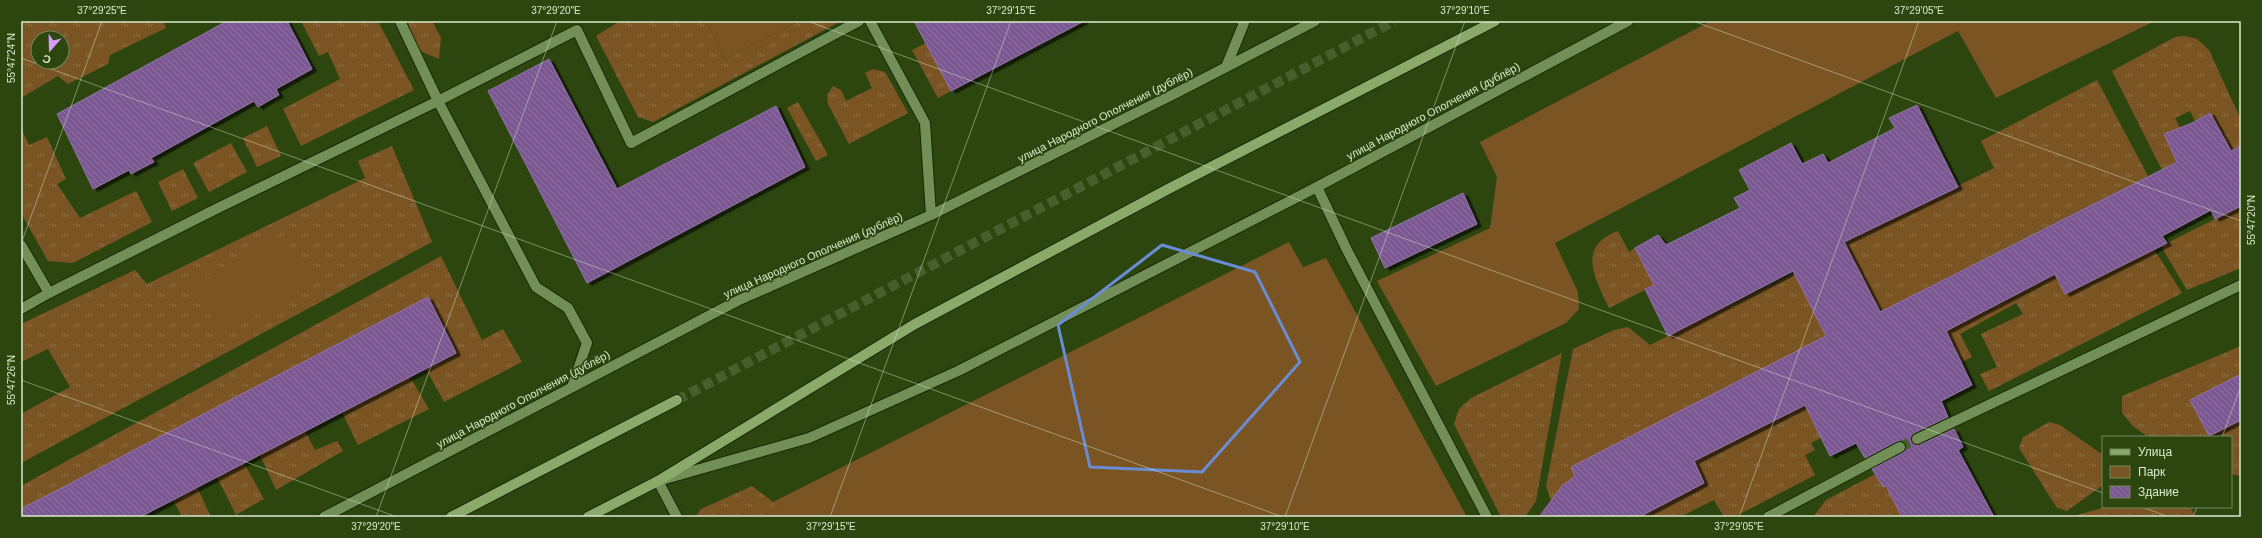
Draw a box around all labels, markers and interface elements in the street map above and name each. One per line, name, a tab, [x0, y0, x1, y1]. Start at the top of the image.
text: 37°29'25"E	[77, 5, 127, 16]
text: 37°29'20"E	[531, 5, 581, 16]
text: 37°29'15"E	[986, 5, 1036, 16]
text: 37°29'10"E	[1440, 5, 1490, 16]
text: 37°29'05"E	[1894, 5, 1944, 16]
north arrow	[30, 30, 70, 70]
text: 55°47'24"N	[6, 33, 17, 83]
text: С	[41, 52, 52, 66]
street label: улица Народного Ополчения (дублёр)	[1344, 60, 1522, 162]
street label: улица Народного Ополчения (дублёр)	[1016, 66, 1194, 164]
text: 55°47'20"N	[2246, 195, 2257, 245]
street label: улица Народного Ополчения (дублёр)	[722, 210, 904, 300]
street label: улица Народного Ополчения (дублёр)	[434, 348, 612, 450]
text: 55°47'26"N	[6, 355, 17, 405]
legend	[2102, 436, 2232, 508]
text: Улица	[2138, 445, 2172, 459]
text: Парк	[2138, 465, 2166, 479]
text: Здание	[2138, 485, 2179, 499]
text: 37°29'20"E	[351, 521, 401, 532]
text: 37°29'15"E	[806, 521, 856, 532]
text: 37°29'10"E	[1260, 521, 1310, 532]
text: 37°29'05"E	[1714, 521, 1764, 532]

